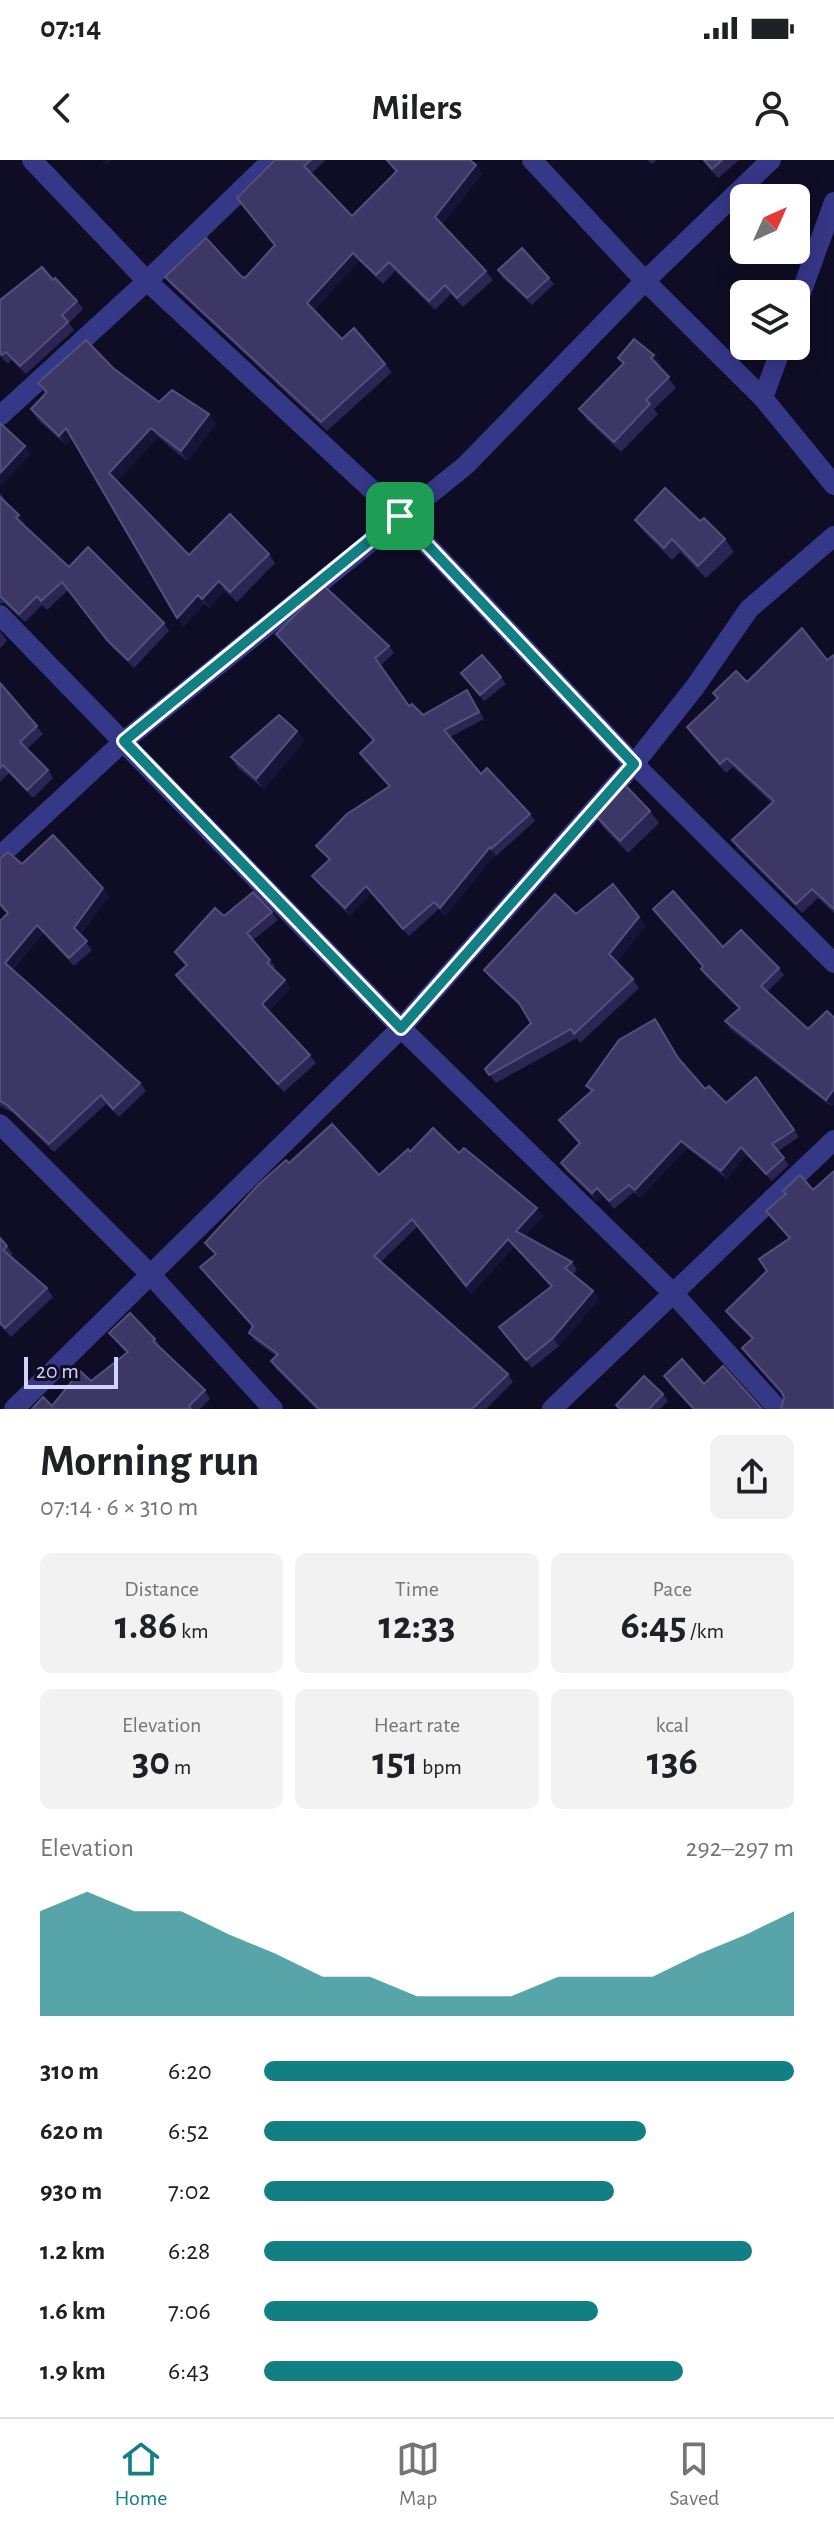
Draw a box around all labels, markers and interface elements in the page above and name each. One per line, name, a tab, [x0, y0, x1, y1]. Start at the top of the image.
text: 07:14	[40, 13, 101, 43]
icon: back	[40, 86, 84, 130]
icon: person	[750, 86, 794, 130]
text: Milers	[372, 90, 462, 126]
north arrow	[730, 184, 810, 264]
map controls	[730, 184, 810, 360]
button: layers	[730, 280, 810, 360]
pin	[366, 482, 434, 550]
icon: arrive	[378, 494, 422, 538]
scale bar	[24, 1353, 118, 1389]
text: 20 m	[36, 1360, 79, 1382]
button: share	[710, 1435, 794, 1519]
text: Morning run	[40, 1440, 259, 1484]
text: 07:14 · 6 × 310 m	[40, 1494, 198, 1520]
text: Distance	[124, 1578, 199, 1600]
text: Time	[395, 1578, 439, 1600]
text: Pace	[653, 1578, 692, 1600]
text: 1.86	[115, 1606, 177, 1646]
text: 12:33	[379, 1606, 455, 1646]
text: 6:45	[621, 1606, 686, 1646]
text: km	[177, 1620, 209, 1642]
text: /km	[686, 1620, 724, 1642]
text: Elevation	[122, 1714, 201, 1736]
text: Heart rate	[374, 1714, 460, 1736]
text: kcal	[656, 1714, 689, 1736]
text: 30	[132, 1742, 170, 1782]
text: 151	[372, 1742, 418, 1782]
text: 136	[647, 1742, 698, 1782]
text: m	[170, 1756, 191, 1778]
text: bpm	[418, 1756, 462, 1778]
text: Elevation	[40, 1835, 134, 1861]
text: 292–297 m	[686, 1835, 794, 1861]
text: 310 m	[40, 2058, 99, 2084]
text: 6:20	[168, 2058, 212, 2084]
text: 620 m	[40, 2118, 103, 2144]
text: 6:52	[168, 2118, 209, 2144]
text: 930 m	[40, 2178, 102, 2204]
text: 7:02	[168, 2178, 210, 2204]
text: 1.2 km	[40, 2238, 105, 2264]
text: 6:28	[168, 2238, 210, 2264]
text: 1.6 km	[40, 2298, 106, 2324]
text: 7:06	[168, 2298, 211, 2324]
text: 1.9 km	[40, 2358, 106, 2384]
text: 6:43	[168, 2358, 209, 2384]
tab: Home	[114, 2437, 167, 2511]
tab: Map	[396, 2437, 440, 2511]
tab: Saved	[669, 2437, 720, 2511]

